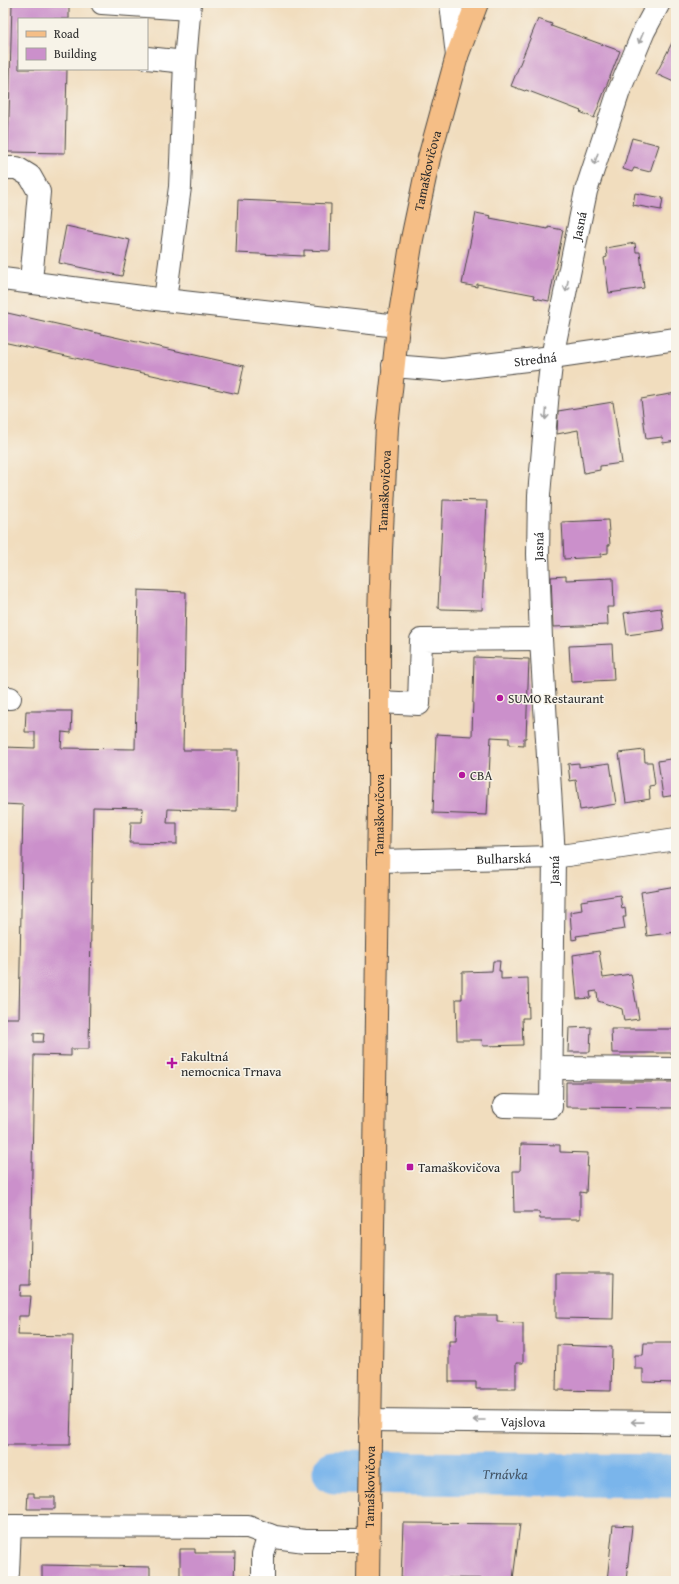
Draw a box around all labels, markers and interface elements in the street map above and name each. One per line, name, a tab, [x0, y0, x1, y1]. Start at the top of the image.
legend	[18, 18, 148, 70]
text: Road	[54, 25, 80, 42]
one-way arrow	[637, 32, 645, 44]
text: Building	[54, 45, 97, 62]
street label: Tamaškovičova	[409, 127, 446, 213]
one-way arrow	[591, 153, 599, 165]
street label: Jasná	[566, 209, 591, 244]
one-way arrow	[562, 279, 570, 292]
street label: Stredná	[513, 347, 559, 371]
one-way arrow	[542, 407, 550, 420]
street label: Tamaškovičova	[372, 449, 395, 533]
street label: Jasná	[528, 531, 548, 563]
place label: SUMO Restaurant	[508, 689, 605, 708]
marker: SUMO Restaurant	[495, 693, 505, 703]
place label: CBA	[470, 766, 492, 785]
marker: CBA	[457, 770, 467, 780]
street label: Tamaškovičova	[369, 773, 389, 856]
street label: Bulharská	[476, 848, 532, 868]
street label: Jasná	[544, 855, 564, 887]
place label: Fakultná nemocnica Trnava	[181, 1047, 282, 1081]
marker: Fakultná nemocnica Trnava	[166, 1057, 178, 1069]
place label: Tamaškovičova	[418, 1158, 501, 1177]
marker: Tamaškovičova	[405, 1162, 415, 1172]
street label: Vajslova	[500, 1412, 546, 1431]
one-way arrow	[473, 1416, 486, 1424]
one-way arrow	[631, 1418, 644, 1426]
street label: Tamaškovičova	[359, 1445, 379, 1528]
water label: Trnávka	[482, 1464, 528, 1484]

